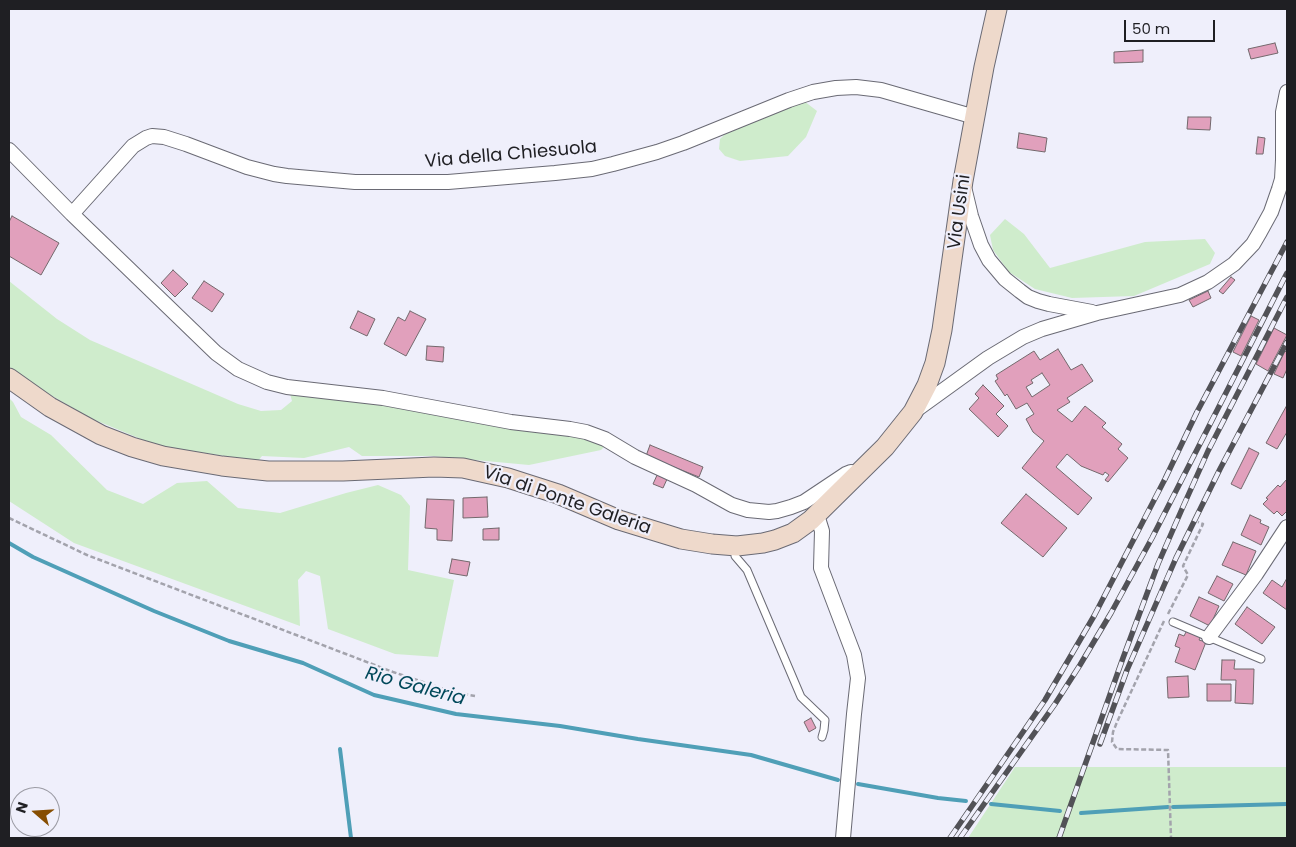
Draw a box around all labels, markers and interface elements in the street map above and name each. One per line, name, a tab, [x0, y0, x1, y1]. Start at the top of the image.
scale bar	[1126, 10, 1217, 42]
text: 50 m	[1132, 18, 1170, 39]
street label: Via della Chiesuola	[424, 137, 598, 173]
street label: Via Usini	[944, 173, 976, 251]
street label: Via di Ponte Galeria	[480, 462, 654, 540]
water label: Rio Galeria	[362, 663, 468, 711]
north arrow	[10, 787, 60, 837]
text: N	[11, 799, 33, 816]

